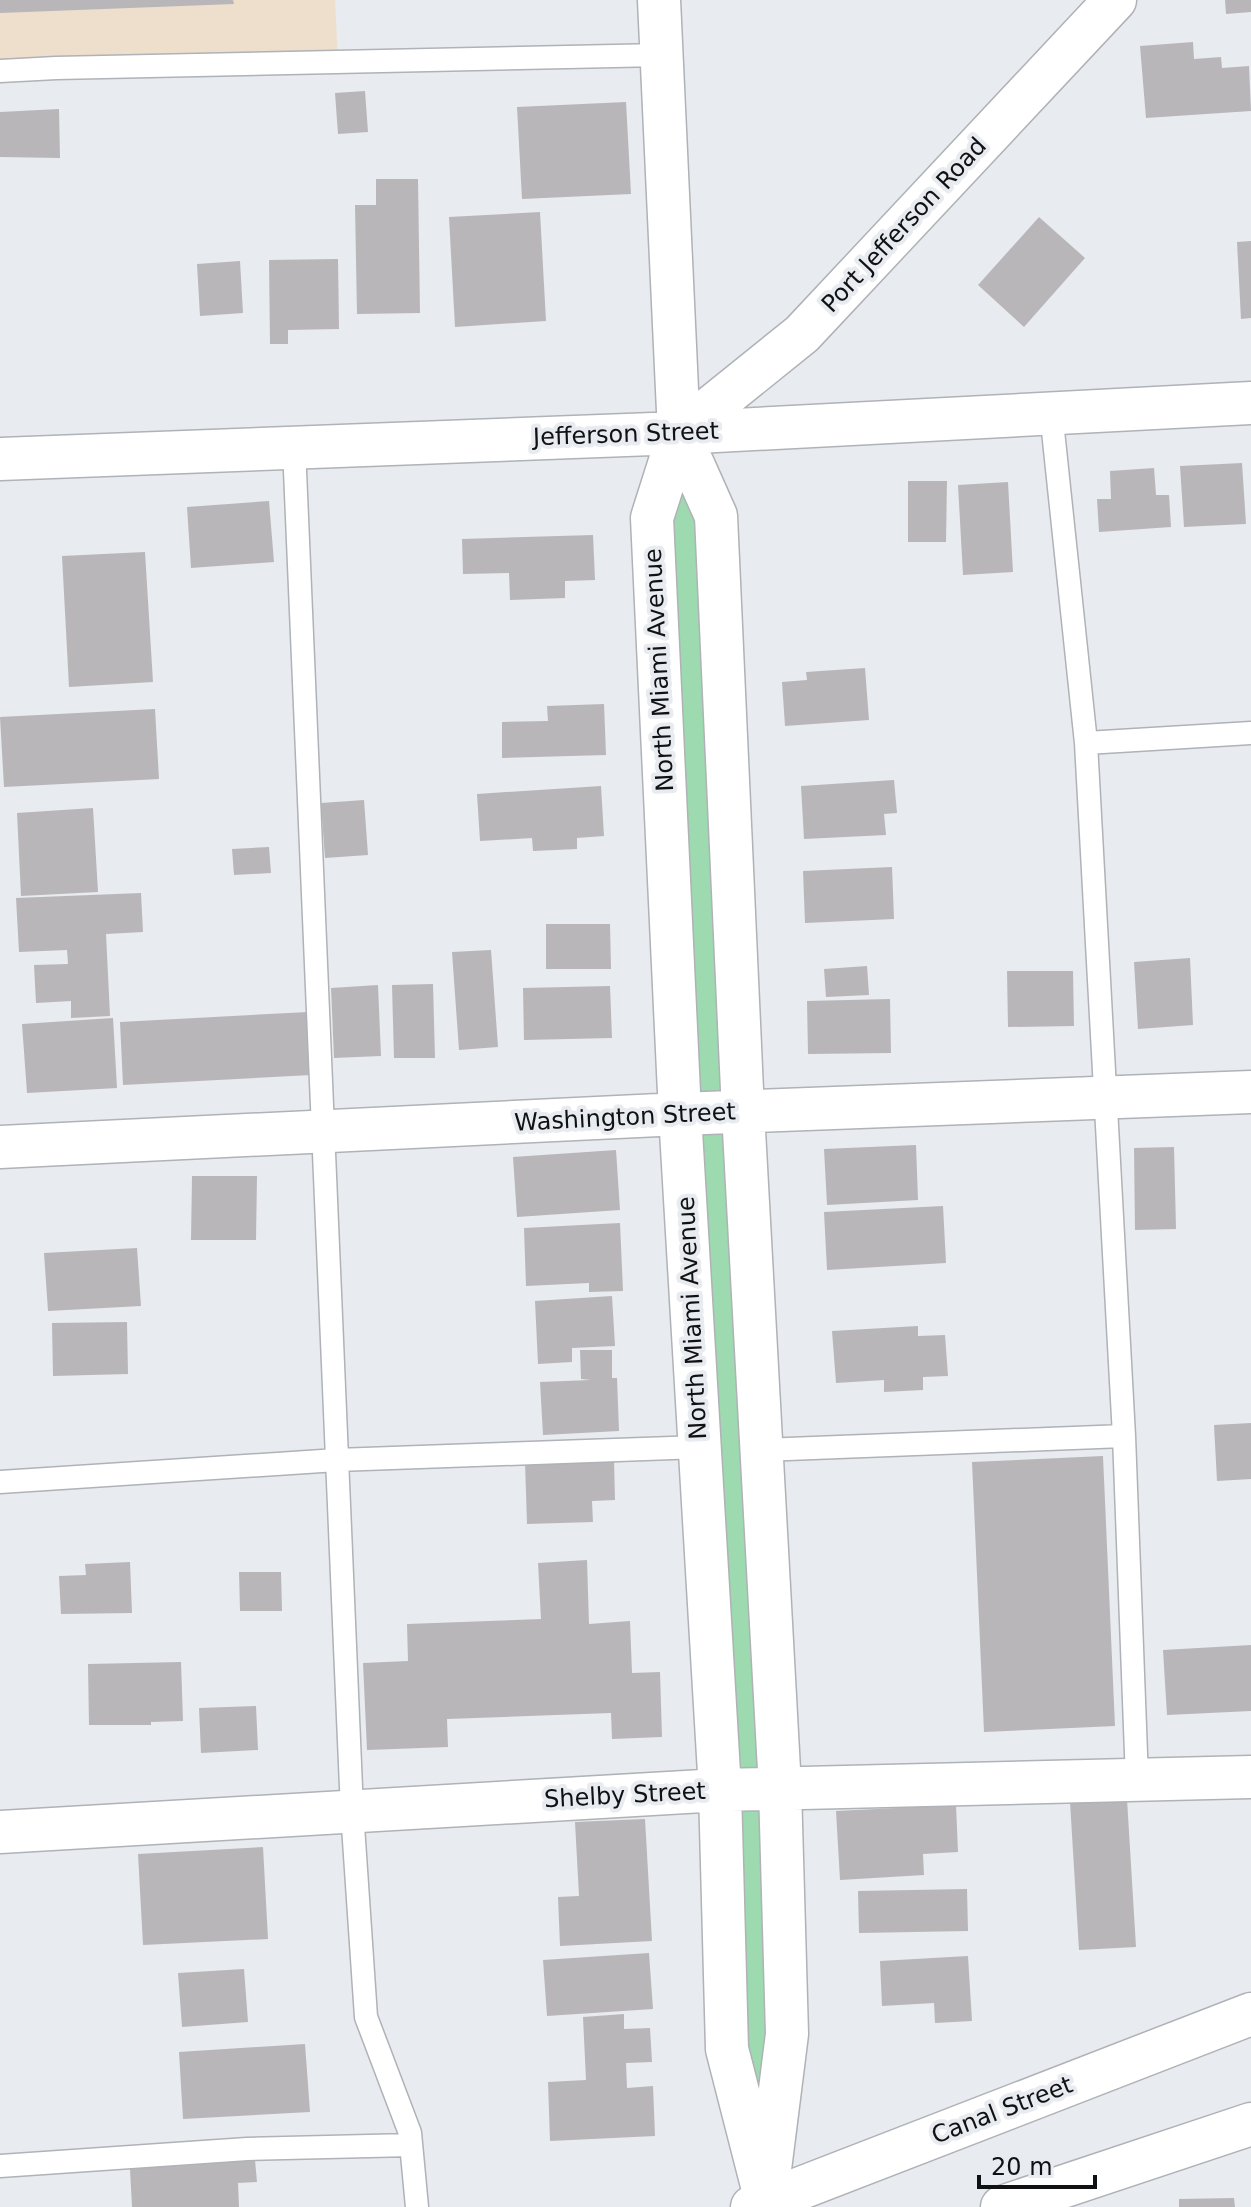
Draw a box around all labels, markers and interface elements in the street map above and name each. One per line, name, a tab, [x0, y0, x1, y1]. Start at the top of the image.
street label: Port Jefferson Road	[816, 132, 992, 318]
street label: Jefferson Street	[531, 417, 719, 451]
street label: North Miami Avenue	[639, 548, 679, 792]
street label: Washington Street	[514, 1097, 736, 1137]
street label: North Miami Avenue	[672, 1196, 712, 1440]
street label: Shelby Street	[543, 1777, 707, 1813]
street label: Canal Street	[928, 2070, 1076, 2150]
scale bar	[979, 2139, 1095, 2189]
text: 20 m	[991, 2153, 1053, 2181]

